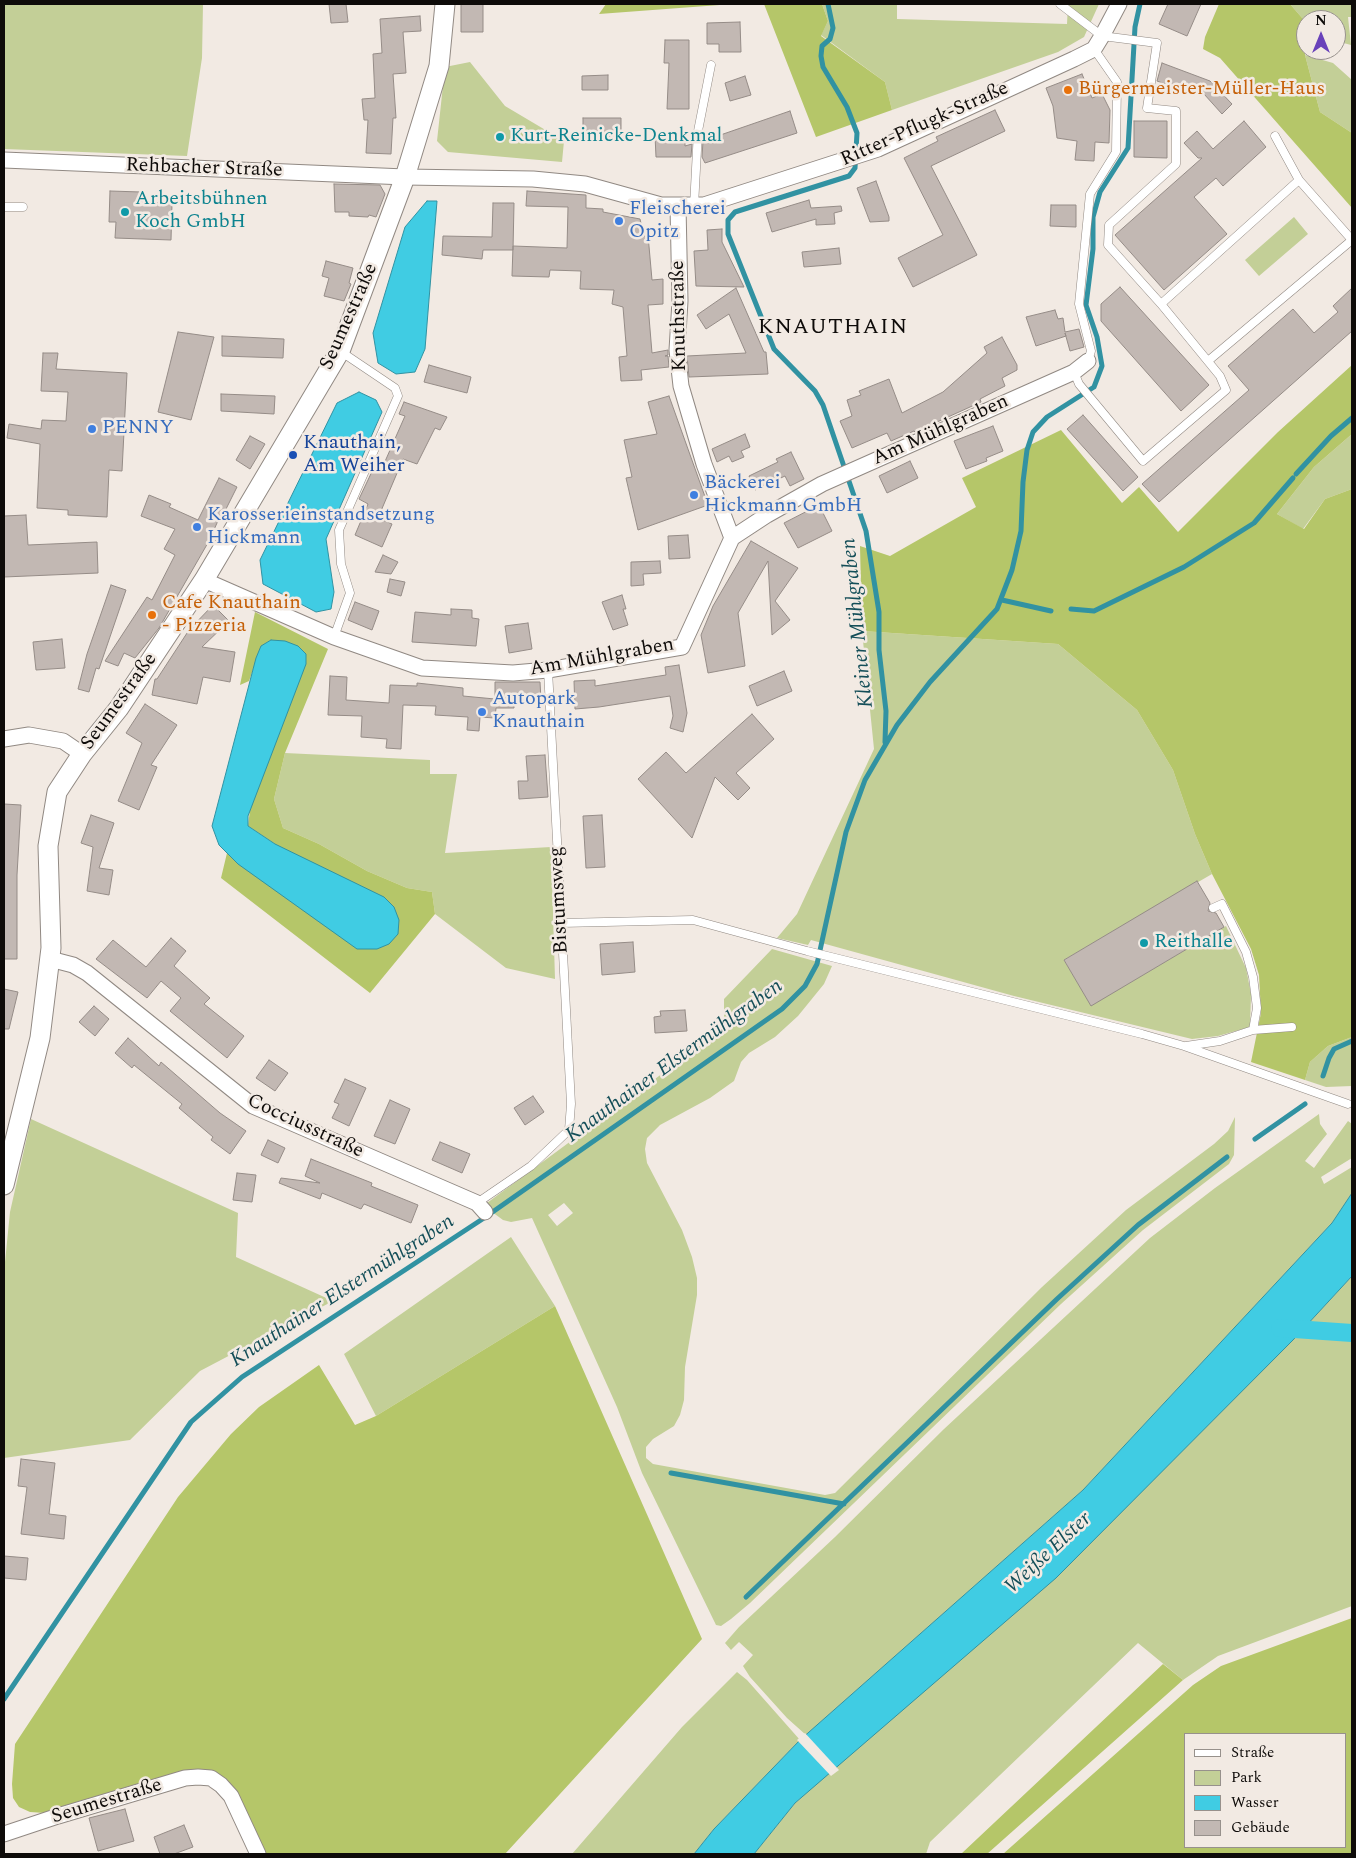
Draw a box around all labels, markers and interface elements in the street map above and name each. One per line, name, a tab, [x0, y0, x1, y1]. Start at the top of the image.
north arrow	[1296, 10, 1346, 60]
text: N	[1315, 10, 1327, 31]
street label: Ritter-Pflugk-Straße	[837, 77, 1013, 173]
place label: Bürgermeister-Müller-Haus	[1078, 78, 1325, 102]
marker: Bürgermeister-Müller-Haus	[1062, 84, 1074, 96]
place label: Kurt-Reinicke-Denkmal	[510, 125, 722, 149]
marker: Kurt-Reinicke-Denkmal	[494, 131, 506, 143]
street label: Rehbacher Straße	[125, 154, 283, 184]
place label: Arbeitsbühnen Koch GmbH	[135, 188, 268, 235]
place label: Fleischerei Opitz	[629, 198, 726, 245]
marker: Arbeitsbühnen Koch GmbH	[119, 206, 131, 218]
marker: Fleischerei Opitz	[613, 215, 625, 227]
street label: Seumestraße	[316, 260, 384, 374]
street label: Knuthstraße	[667, 260, 693, 372]
district label: KNAUTHAIN	[757, 316, 909, 342]
street label: Am Mühlgraben	[869, 390, 1013, 472]
place label: PENNY	[102, 417, 174, 441]
marker: PENNY	[86, 423, 98, 435]
place label: Knauthain, Am Weiher	[303, 432, 405, 479]
marker: Knauthain, Am Weiher	[287, 449, 299, 461]
place label: Bäckerei Hickmann GmbH	[704, 472, 862, 519]
marker: Bäckerei Hickmann GmbH	[688, 489, 700, 501]
place label: Karosserieinstandsetzung Hickmann	[207, 504, 435, 551]
marker: Karosserieinstandsetzung Hickmann	[191, 521, 203, 533]
water label: Kleiner Mühlgraben	[838, 537, 880, 709]
place label: Cafe Knauthain - Pizzeria	[162, 592, 301, 639]
marker: Cafe Knauthain - Pizzeria	[146, 609, 158, 621]
street label: Am Mühlgraben	[528, 633, 676, 683]
street label: Seumestraße	[77, 649, 163, 755]
place label: Autopark Knauthain	[492, 688, 585, 735]
marker: Autopark Knauthain	[476, 706, 488, 718]
street label: Bistumsweg	[545, 846, 575, 954]
place label: Reithalle	[1154, 931, 1233, 955]
marker: Reithalle	[1138, 937, 1150, 949]
water label: Knauthainer Elstermühlgraben	[562, 975, 788, 1149]
street label: Cocciusstraße	[243, 1090, 367, 1164]
water label: Knauthainer Elstermühlgraben	[226, 1210, 460, 1374]
water label: Weiße Elster	[1000, 1508, 1098, 1600]
legend	[1184, 1733, 1346, 1848]
text: Straße	[1231, 1741, 1274, 1764]
text: Park	[1231, 1766, 1262, 1789]
street label: Seumestraße	[49, 1774, 165, 1830]
text: Wasser	[1231, 1791, 1279, 1814]
text: Gebäude	[1231, 1816, 1290, 1839]

